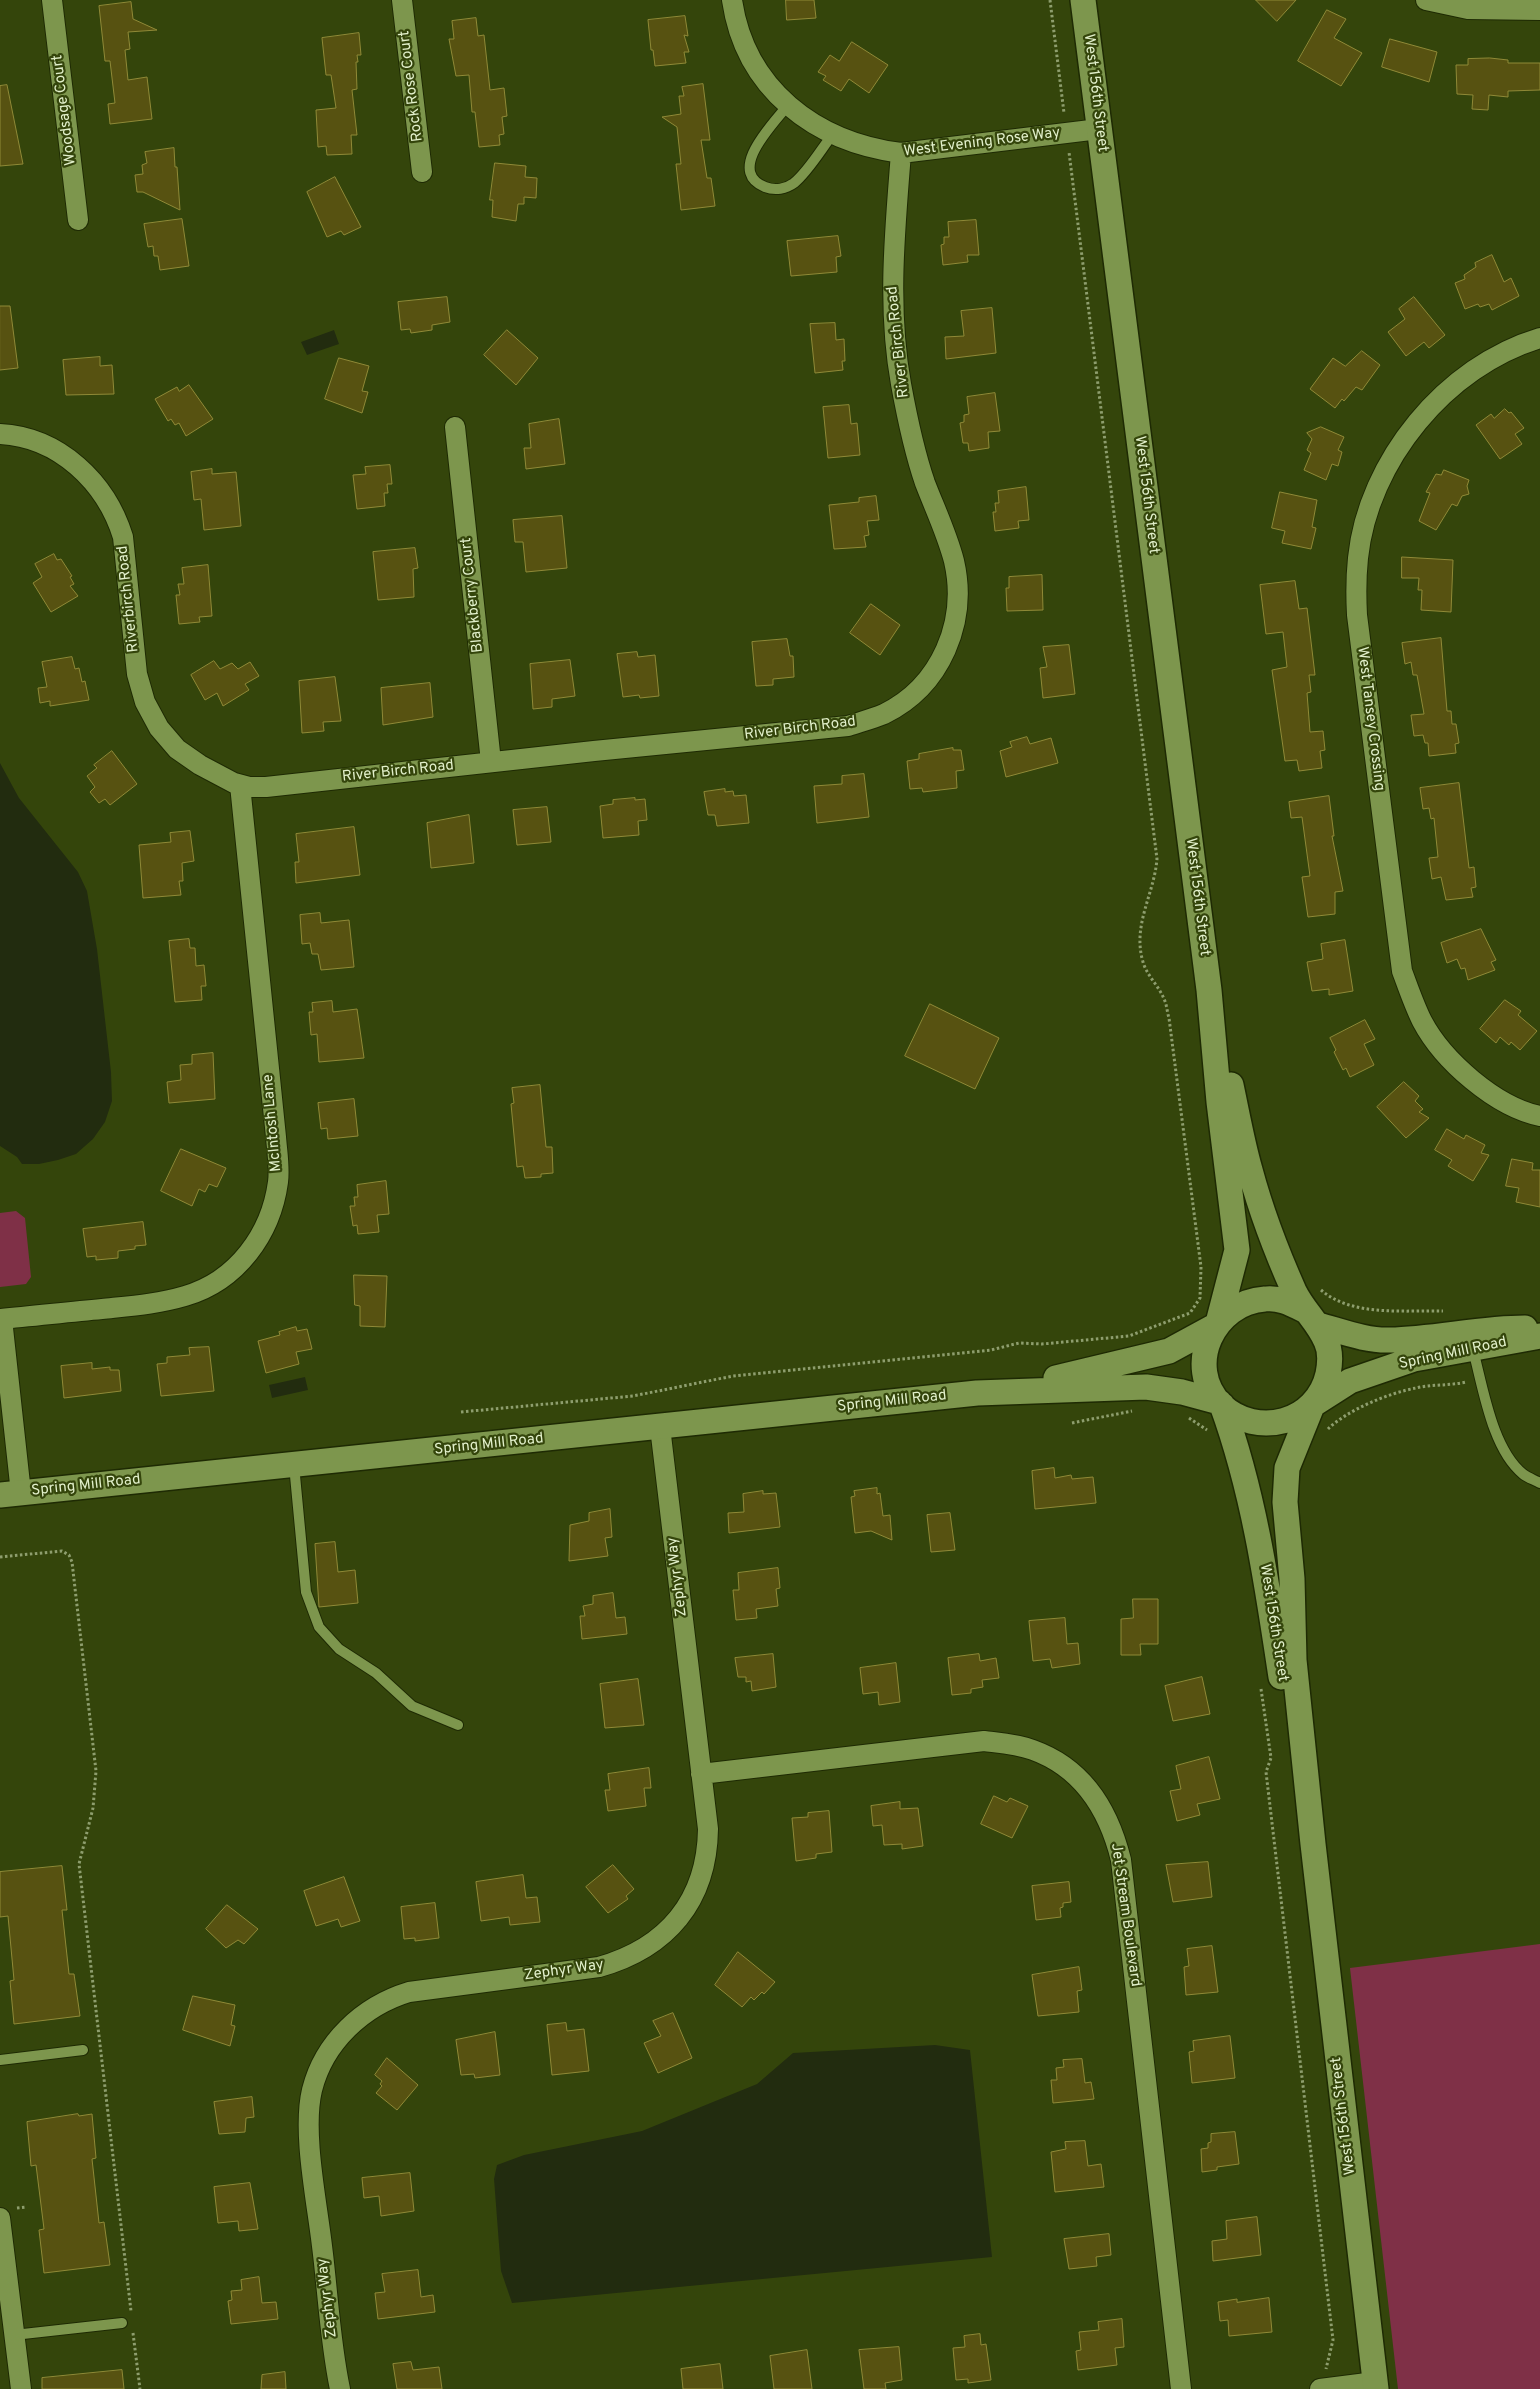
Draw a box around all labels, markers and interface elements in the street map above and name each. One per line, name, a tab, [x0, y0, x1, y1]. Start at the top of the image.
street label: Rock Rose Court	[396, 29, 428, 143]
street label: West 156th Street	[1079, 33, 1111, 153]
street label: Woodsage Court	[49, 54, 81, 166]
street label: West Evening Rose Way	[903, 124, 1061, 162]
street label: River Birch Road	[884, 285, 914, 399]
street label: West 156th Street	[1130, 435, 1162, 555]
street label: Blackberry Court	[458, 536, 488, 654]
street label: Riverbirch Road	[114, 545, 144, 653]
street label: West Tansey Crossing	[1352, 646, 1388, 792]
street label: River Birch Road	[743, 713, 857, 745]
street label: River Birch Road	[341, 757, 455, 787]
street label: West 156th Street	[1181, 837, 1213, 957]
street label: McIntosh Lane	[260, 1073, 286, 1173]
street label: Spring Mill Road	[1398, 1334, 1508, 1374]
street label: Spring Mill Road	[837, 1387, 947, 1417]
street label: Spring Mill Road	[434, 1430, 544, 1460]
street label: Spring Mill Road	[31, 1471, 141, 1501]
street label: Zephyr Way	[664, 1536, 692, 1618]
street label: West 156th Street	[1255, 1563, 1291, 1683]
street label: Jet Stream Boulevard	[1106, 1842, 1144, 1988]
street label: Zephyr Way	[523, 1957, 605, 1985]
street label: West 156th Street	[1328, 2056, 1360, 2176]
street label: Zephyr Way	[314, 2257, 342, 2339]

